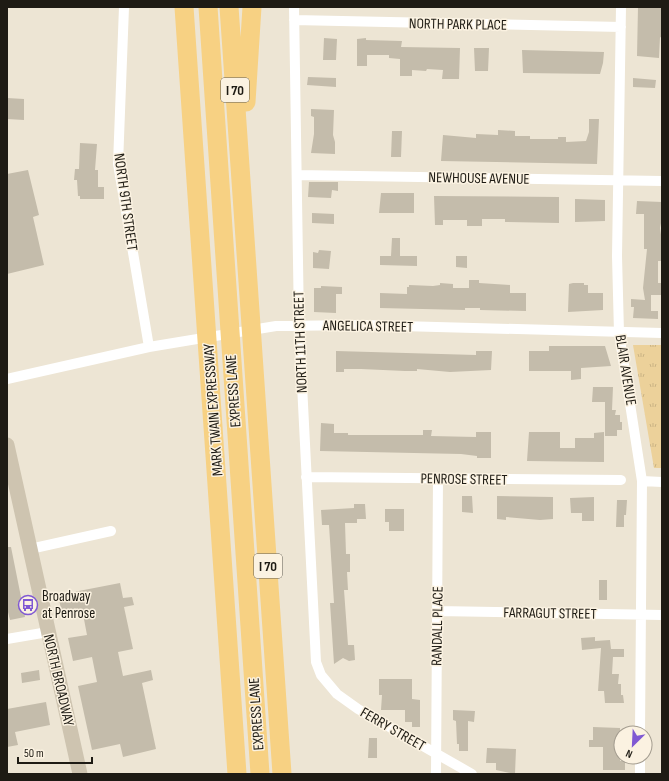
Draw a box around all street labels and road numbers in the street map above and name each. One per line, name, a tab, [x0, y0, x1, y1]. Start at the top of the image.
street label: NORTH PARK PLACE	[409, 14, 507, 35]
road number: I 70	[221, 78, 249, 102]
street label: NORTH 9TH STREET	[109, 152, 142, 252]
street label: NEWHOUSE AVENUE	[428, 168, 530, 189]
street label: NORTH 11TH STREET	[289, 291, 312, 393]
street label: ANGELICA STREET	[322, 316, 413, 337]
street label: BLAIR AVENUE	[611, 333, 640, 407]
street label: MARK TWAIN EXPRESSWAY	[199, 342, 228, 477]
street label: EXPRESS LANE	[221, 354, 246, 428]
street label: PENROSE STREET	[420, 469, 508, 490]
road number: I 70	[254, 554, 282, 578]
street label: RANDALL PLACE	[427, 586, 448, 666]
street label: FARRAGUT STREET	[503, 603, 597, 624]
street label: NORTH BROADWAY	[39, 632, 78, 729]
street label: EXPRESS LANE	[244, 677, 269, 751]
street label: FERRY STREET	[357, 703, 429, 756]

